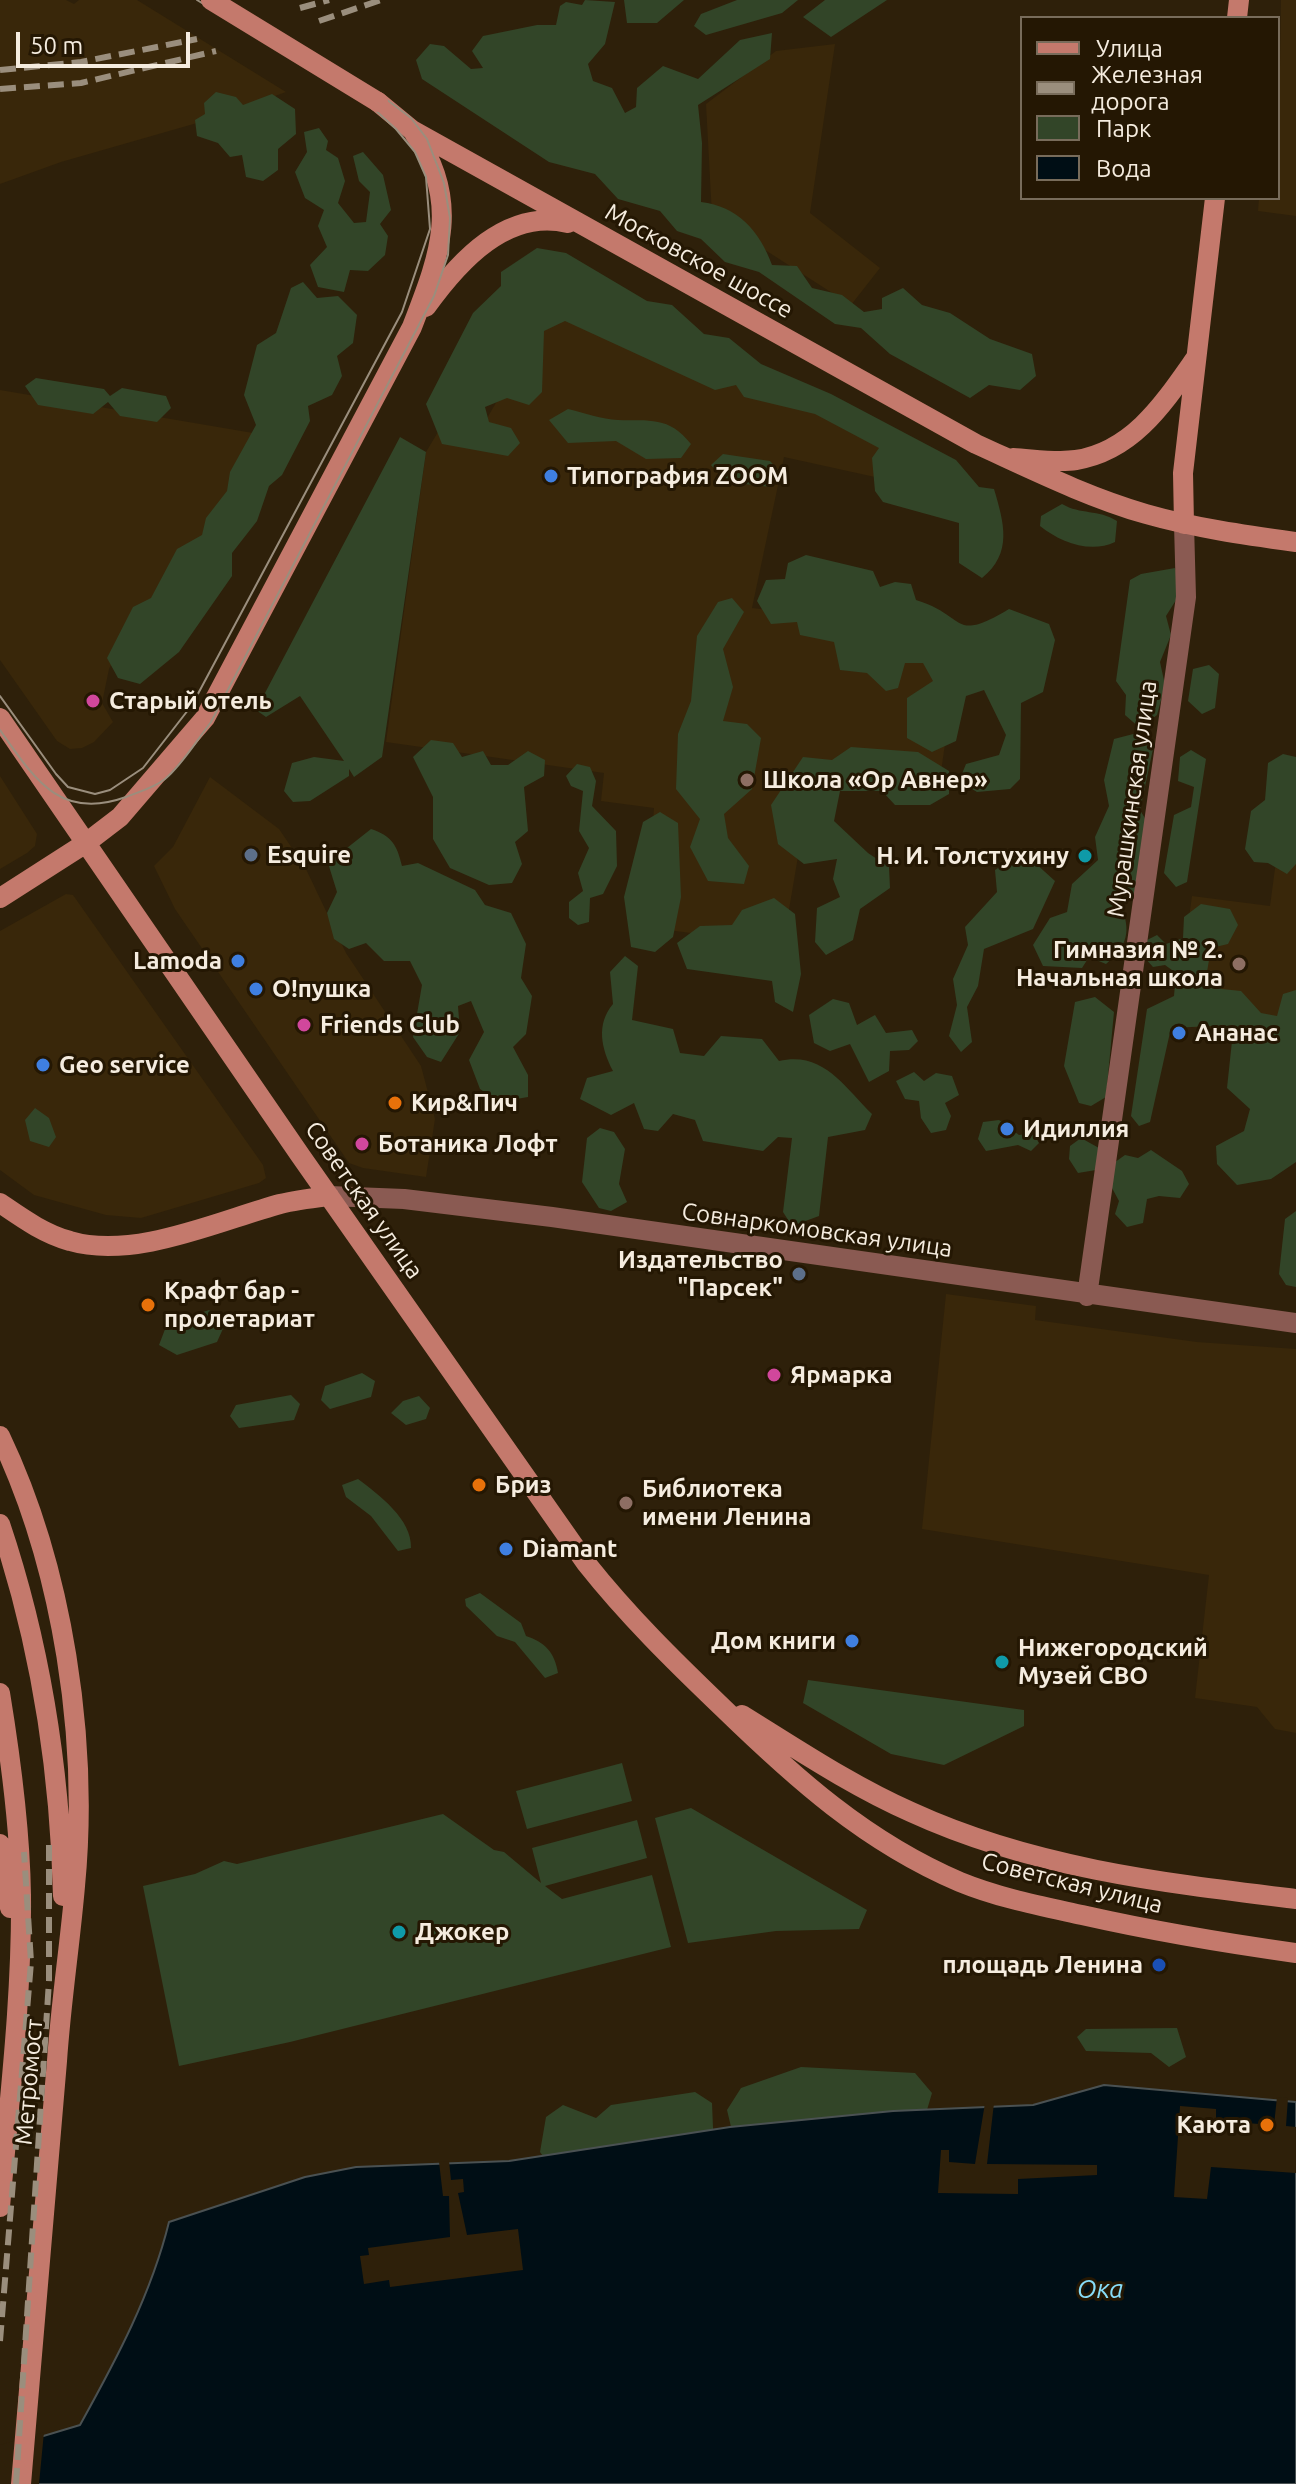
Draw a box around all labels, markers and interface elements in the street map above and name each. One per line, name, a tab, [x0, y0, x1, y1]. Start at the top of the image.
scale bar	[20, 16, 194, 66]
legend	[1020, 16, 1280, 200]
text: 50 m	[30, 32, 83, 59]
text: Улица	[1096, 35, 1163, 62]
text: Железная дорога	[1091, 61, 1203, 115]
text: Парк	[1096, 115, 1151, 142]
text: Вода	[1096, 155, 1152, 182]
street label: Московское шоссе	[600, 197, 798, 325]
place label: Типография ZOOM	[567, 462, 788, 490]
marker: Типография ZOOM	[542, 467, 560, 485]
street label: Мурашкинская улица	[1101, 679, 1163, 919]
place label: Старый отель	[109, 687, 272, 715]
marker: Старый отель	[84, 692, 102, 710]
place label: Школа «Ор Авнер»	[763, 766, 987, 794]
marker: Школа «Ор Авнер»	[738, 771, 756, 789]
place label: Esquire	[267, 841, 351, 869]
place label: Н. И. Толстухину	[876, 842, 1069, 870]
marker: Esquire	[242, 846, 260, 864]
marker: Н. И. Толстухину	[1076, 847, 1094, 865]
place label: Гимназия № 2. Начальная школа	[1016, 936, 1223, 992]
place label: Lamoda	[133, 947, 222, 975]
marker: Lamoda	[229, 952, 247, 970]
marker: Гимназия № 2. Начальная школа	[1230, 955, 1248, 973]
place label: О!пушка	[272, 975, 371, 1003]
marker: О!пушка	[247, 980, 265, 998]
place label: Friends Club	[320, 1011, 460, 1039]
marker: Friends Club	[295, 1016, 313, 1034]
place label: Ананас	[1195, 1019, 1278, 1047]
marker: Ананас	[1170, 1024, 1188, 1042]
place label: Geo service	[59, 1051, 190, 1079]
marker: Geo service	[34, 1056, 52, 1074]
place label: Кир&Пич	[411, 1089, 518, 1117]
marker: Кир&Пич	[386, 1094, 404, 1112]
place label: Идиллия	[1023, 1115, 1129, 1143]
street label: Советская улица	[299, 1116, 429, 1284]
marker: Идиллия	[998, 1120, 1016, 1138]
place label: Ботаника Лофт	[378, 1130, 558, 1158]
marker: Ботаника Лофт	[353, 1135, 371, 1153]
street label: Совнаркомовская улица	[680, 1197, 954, 1263]
place label: Издательство "Парсек"	[618, 1246, 783, 1302]
marker: Издательство "Парсек"	[790, 1265, 808, 1283]
place label: Крафт бар - пролетариат	[164, 1277, 315, 1333]
marker: Крафт бар - пролетариат	[139, 1296, 157, 1314]
place label: Ярмарка	[790, 1361, 892, 1389]
marker: Ярмарка	[765, 1366, 783, 1384]
place label: Бриз	[495, 1471, 551, 1499]
place label: Библиотека имени Ленина	[642, 1475, 811, 1531]
marker: Бриз	[470, 1476, 488, 1494]
marker: Библиотека имени Ленина	[617, 1494, 635, 1512]
place label: Diamant	[522, 1535, 617, 1563]
marker: Diamant	[497, 1540, 515, 1558]
place label: Дом книги	[711, 1627, 836, 1655]
marker: Дом книги	[843, 1632, 861, 1650]
place label: Нижегородский Музей СВО	[1018, 1634, 1208, 1690]
marker: Нижегородский Музей СВО	[993, 1653, 1011, 1671]
street label: Советская улица	[978, 1847, 1166, 1919]
place label: Джокер	[415, 1918, 509, 1946]
marker: Джокер	[390, 1923, 408, 1941]
place label: площадь Ленина	[943, 1951, 1143, 1979]
marker: площадь Ленина	[1150, 1956, 1168, 1974]
street label: Метромост	[9, 2018, 49, 2146]
place label: Каюта	[1177, 2111, 1251, 2139]
marker: Каюта	[1258, 2116, 1276, 2134]
water label: Ока	[1077, 2273, 1123, 2305]

